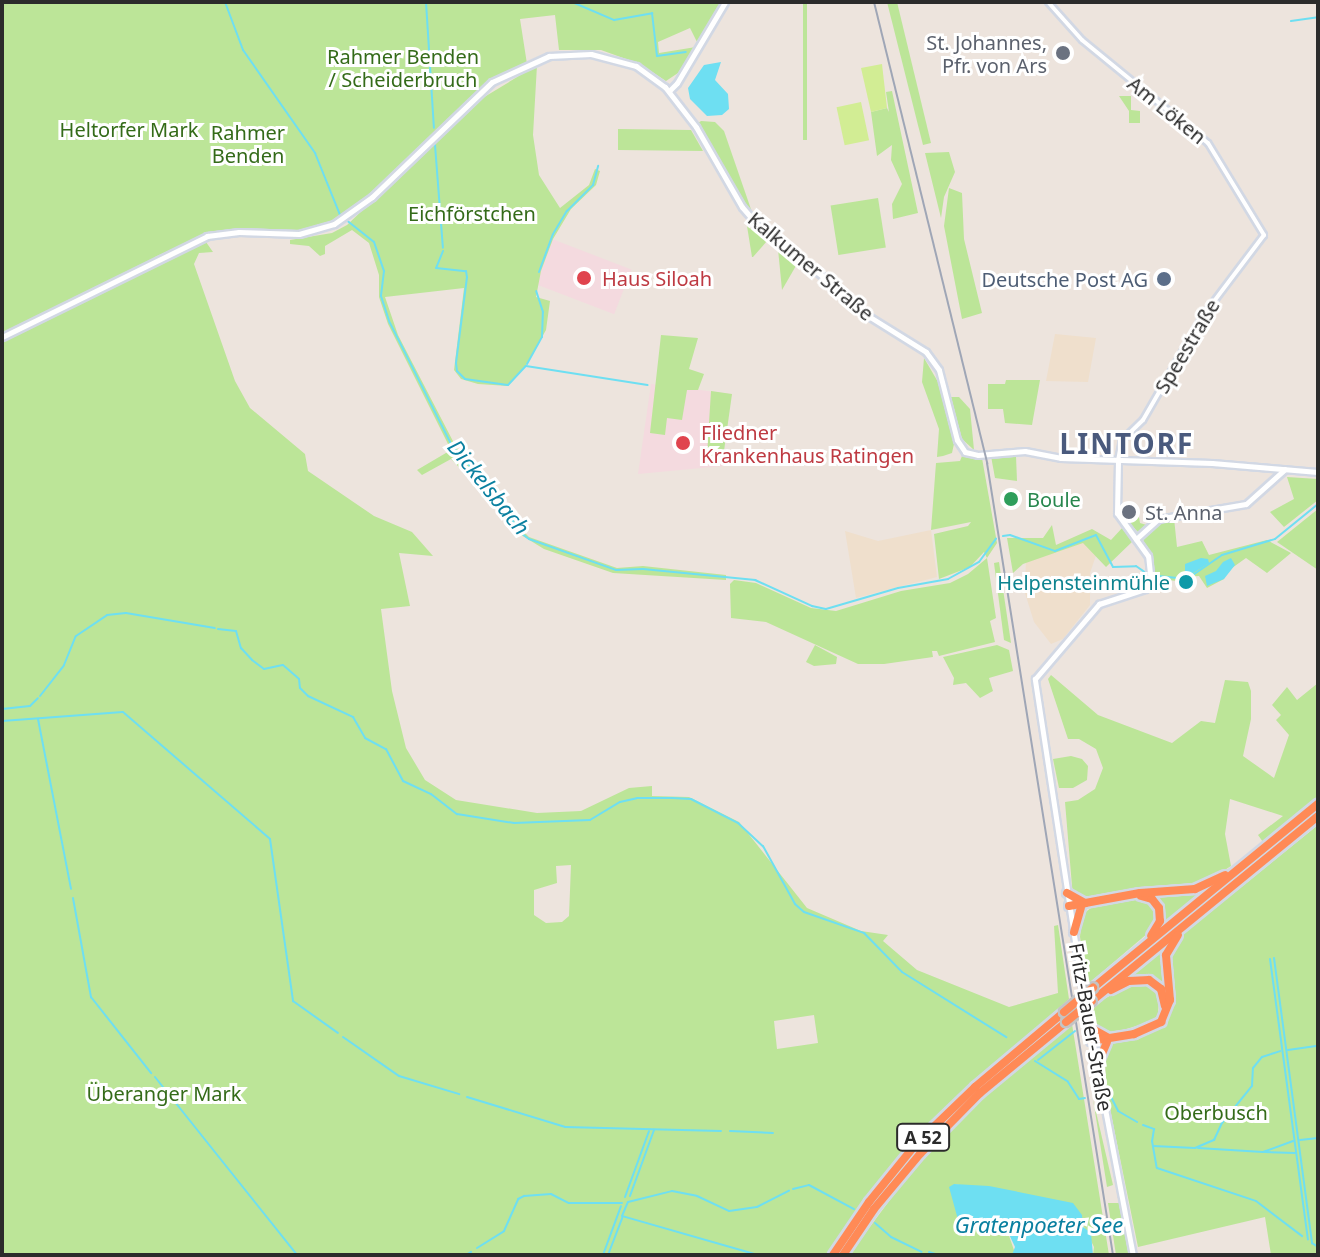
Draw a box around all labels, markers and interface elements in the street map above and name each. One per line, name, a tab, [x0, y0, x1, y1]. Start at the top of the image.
place label: St. Johannes, Pfr. von Ars	[926, 30, 1047, 77]
marker: St. Johannes, Pfr. von Ars	[1054, 44, 1072, 62]
park label: Rahmer Benden / Scheiderbruch	[327, 45, 479, 92]
street label: Am Löken	[1123, 71, 1211, 149]
park label: Heltorfer Mark	[60, 117, 198, 141]
park label: Rahmer Benden	[211, 121, 285, 168]
park label: Eichförstchen	[408, 201, 536, 225]
street label: Kalkumer Straße	[743, 207, 879, 325]
place label: Haus Siloah	[602, 266, 712, 290]
marker: Haus Siloah	[573, 267, 595, 289]
place label: Deutsche Post AG	[981, 267, 1148, 291]
marker: Deutsche Post AG	[1155, 270, 1173, 288]
street label: Speestraße	[1150, 295, 1224, 397]
place label: Fliedner Krankenhaus Ratingen	[701, 420, 914, 467]
district label: LINTORF	[1060, 426, 1194, 460]
marker: Fliedner Krankenhaus Ratingen	[672, 432, 694, 454]
water label: Dickelsbach	[443, 434, 535, 540]
place label: Boule	[1027, 487, 1081, 511]
marker: Boule	[1002, 490, 1020, 508]
place label: St. Anna	[1145, 500, 1222, 524]
marker: St. Anna	[1120, 503, 1138, 521]
place label: Helpensteinmühle	[997, 570, 1170, 594]
marker: Helpensteinmühle	[1177, 573, 1195, 591]
street label: Fritz-Bauer-Straße	[1064, 941, 1118, 1113]
park label: Überanger Mark	[87, 1081, 241, 1105]
park label: Oberbusch	[1164, 1100, 1268, 1124]
road number: A 52	[895, 1123, 951, 1151]
water label: Gratenpoeter See	[955, 1212, 1123, 1238]

